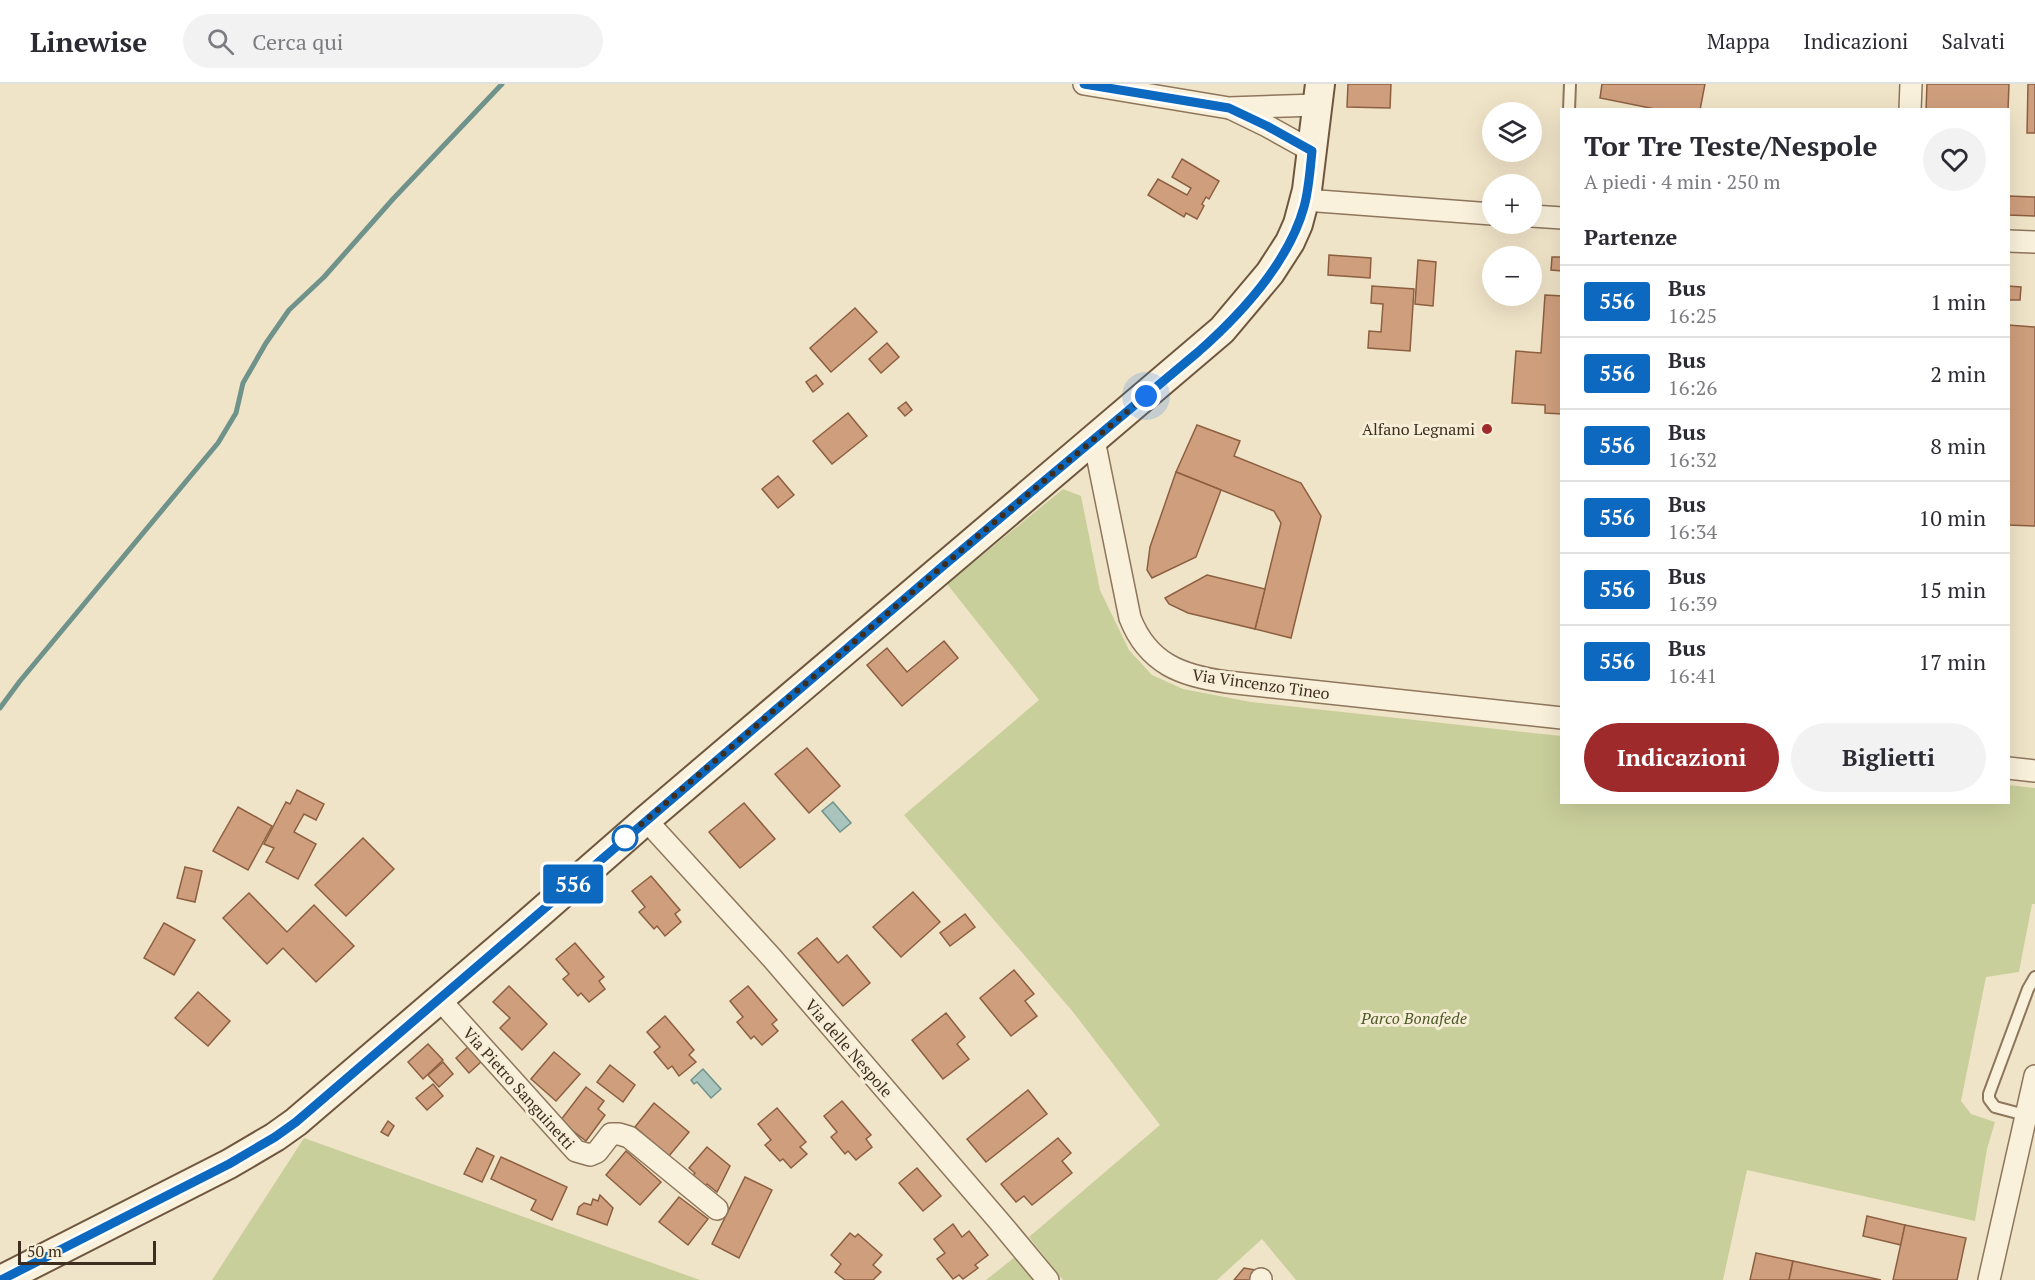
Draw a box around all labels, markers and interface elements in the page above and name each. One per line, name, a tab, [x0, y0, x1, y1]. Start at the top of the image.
search box	[183, 14, 603, 68]
text: Linewise	[30, 23, 147, 60]
icon: search	[204, 25, 237, 58]
text: Cerca qui	[252, 27, 343, 56]
text: Mappa	[1707, 27, 1770, 55]
text: Indicazioni	[1803, 27, 1908, 55]
text: Salvati	[1941, 27, 2005, 55]
map controls	[1482, 102, 1542, 306]
button: layers	[1482, 102, 1542, 162]
text: Tor Tre Teste/Nespole	[1584, 127, 1878, 164]
button: heart	[1923, 128, 1986, 191]
text: A piedi · 4 min · 250 m	[1584, 168, 1780, 195]
button: +	[1482, 174, 1542, 234]
text: Partenze	[1584, 222, 1677, 251]
button: −	[1482, 246, 1542, 306]
text: Bus	[1668, 273, 1706, 302]
text: 556	[1599, 287, 1635, 315]
text: 1 min	[1930, 287, 1986, 316]
text: 16:25	[1668, 302, 1717, 329]
text: Bus	[1668, 345, 1706, 374]
text: 556	[1599, 359, 1635, 387]
text: 2 min	[1930, 359, 1986, 388]
text: 16:26	[1668, 374, 1717, 401]
your location	[1131, 381, 1161, 411]
text: Bus	[1668, 417, 1706, 446]
place label: Alfano Legnami	[1362, 418, 1475, 440]
marker: Alfano Legnami	[1480, 422, 1494, 436]
text: 556	[1599, 431, 1635, 459]
text: 8 min	[1930, 431, 1986, 460]
text: 16:32	[1668, 446, 1717, 473]
text: Bus	[1668, 489, 1706, 518]
text: 556	[1599, 503, 1635, 531]
text: 10 min	[1919, 503, 1986, 532]
text: 16:34	[1668, 518, 1717, 545]
text: Bus	[1668, 561, 1706, 590]
text: 556	[1599, 575, 1635, 603]
text: 15 min	[1919, 575, 1986, 604]
text: 16:39	[1668, 590, 1717, 617]
text: Bus	[1668, 633, 1706, 662]
text: 556	[1599, 647, 1635, 675]
text: 17 min	[1919, 647, 1986, 676]
text: 16:41	[1668, 662, 1717, 689]
street label: Via Vincenzo Tineo	[1191, 663, 1331, 705]
button: Indicazioni	[1584, 723, 1779, 792]
button: Biglietti	[1791, 723, 1986, 792]
unlabelled marker	[612, 825, 638, 851]
line badge: 556	[538, 864, 608, 904]
text: 556	[555, 870, 591, 898]
street label: Via delle Nespole	[800, 994, 898, 1102]
park label: Parco Bonafede	[1360, 1007, 1467, 1029]
street label: Via Pietro Sanguinetti	[458, 1022, 580, 1154]
scale bar	[18, 1238, 156, 1266]
text: 50 m	[27, 1240, 62, 1262]

